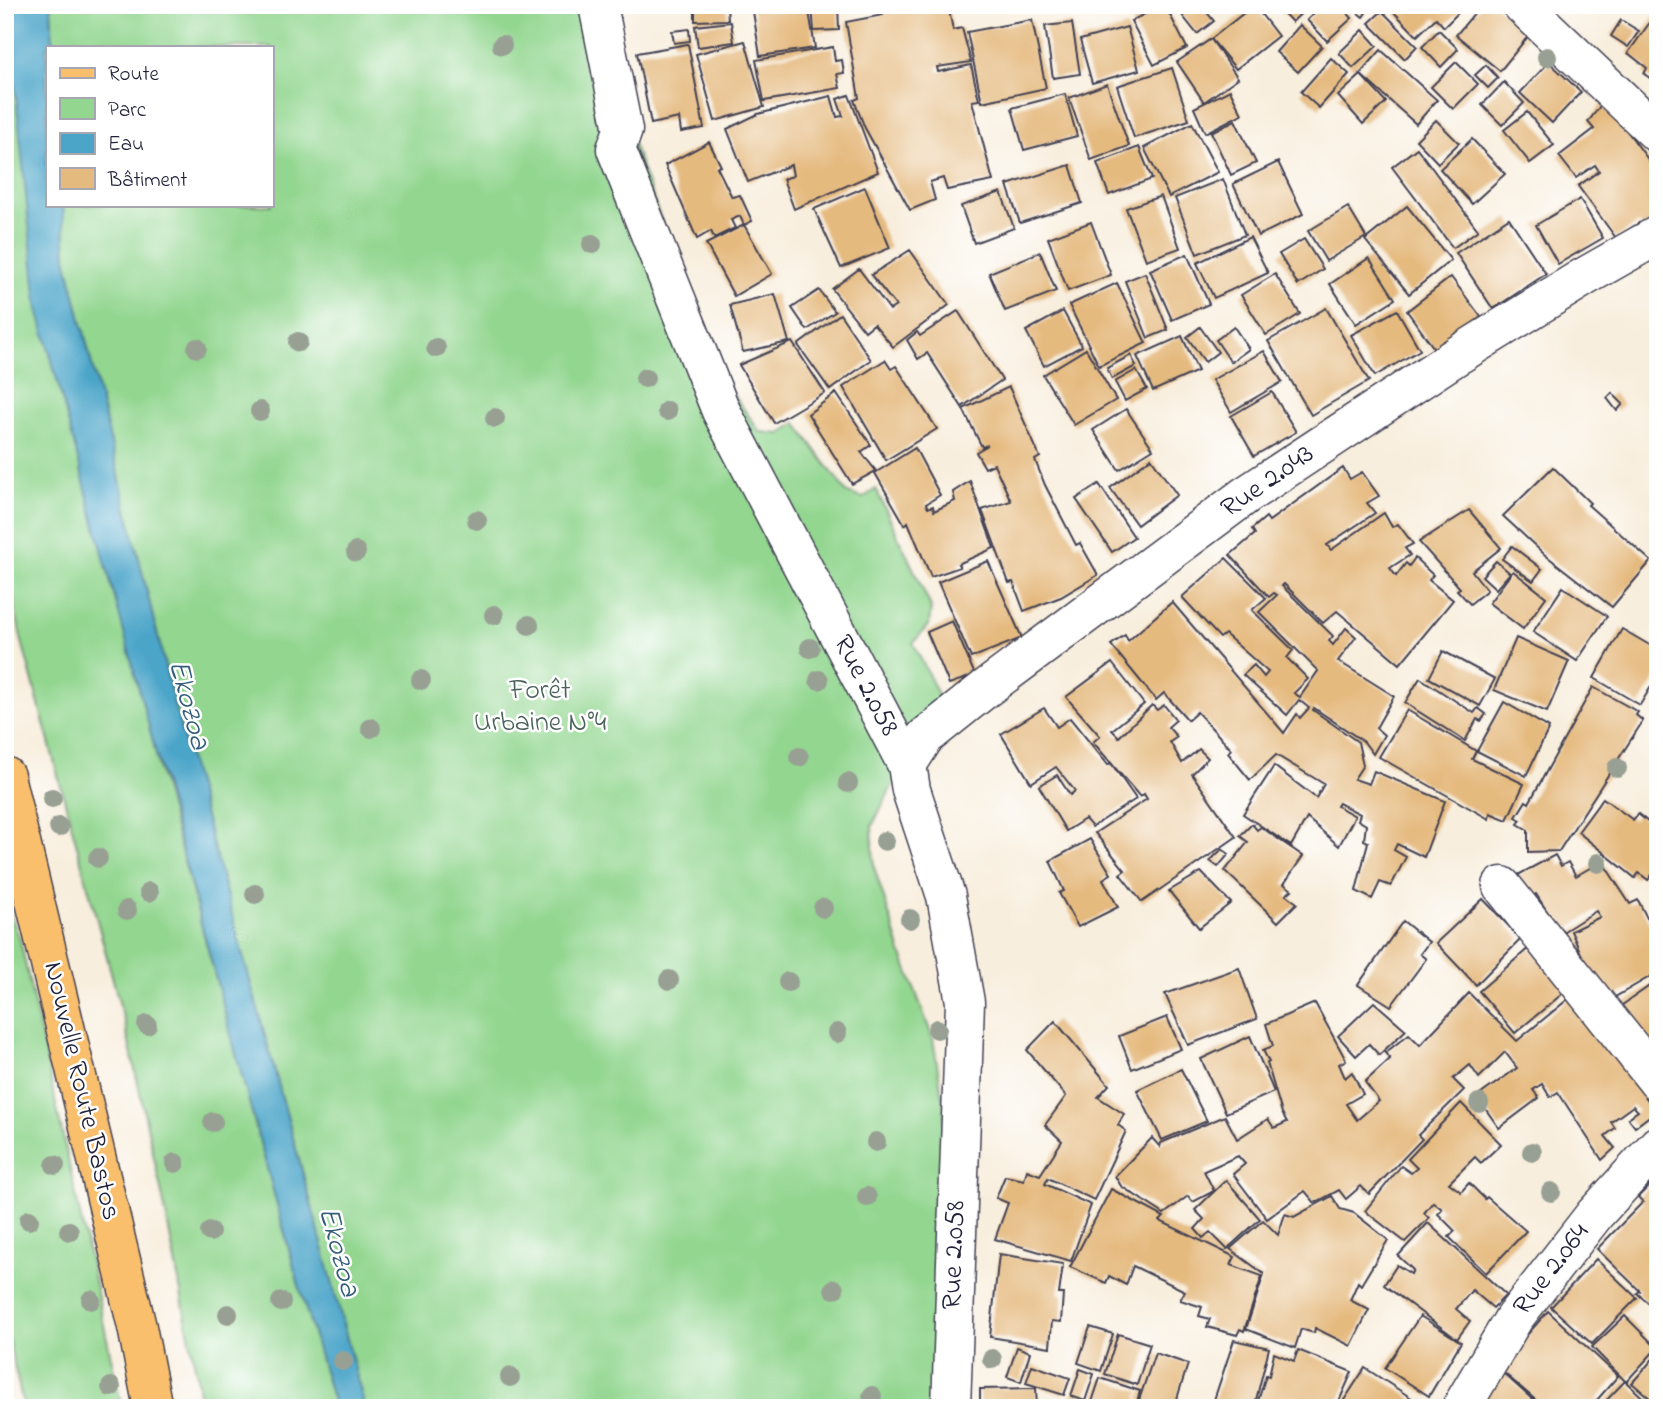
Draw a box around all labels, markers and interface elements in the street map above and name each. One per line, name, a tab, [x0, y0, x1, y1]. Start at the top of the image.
legend	[46, 46, 273, 206]
text: Route	[108, 60, 160, 90]
text: Parc	[108, 96, 147, 126]
text: Eau	[108, 130, 144, 160]
text: Bâtiment	[107, 166, 187, 196]
street label: Rue 2.043	[1213, 435, 1323, 529]
street label: Rue 2.058	[821, 628, 909, 744]
water label: Ekozoa	[155, 655, 221, 756]
park label: Forêt Urbaine N°4	[474, 671, 607, 744]
street label: Nouvelle Route Bastos	[31, 958, 131, 1224]
street label: Rue 2.058	[933, 1200, 977, 1310]
water label: Ekozoa	[305, 1202, 371, 1303]
street label: Rue 2.064	[1504, 1215, 1601, 1325]

